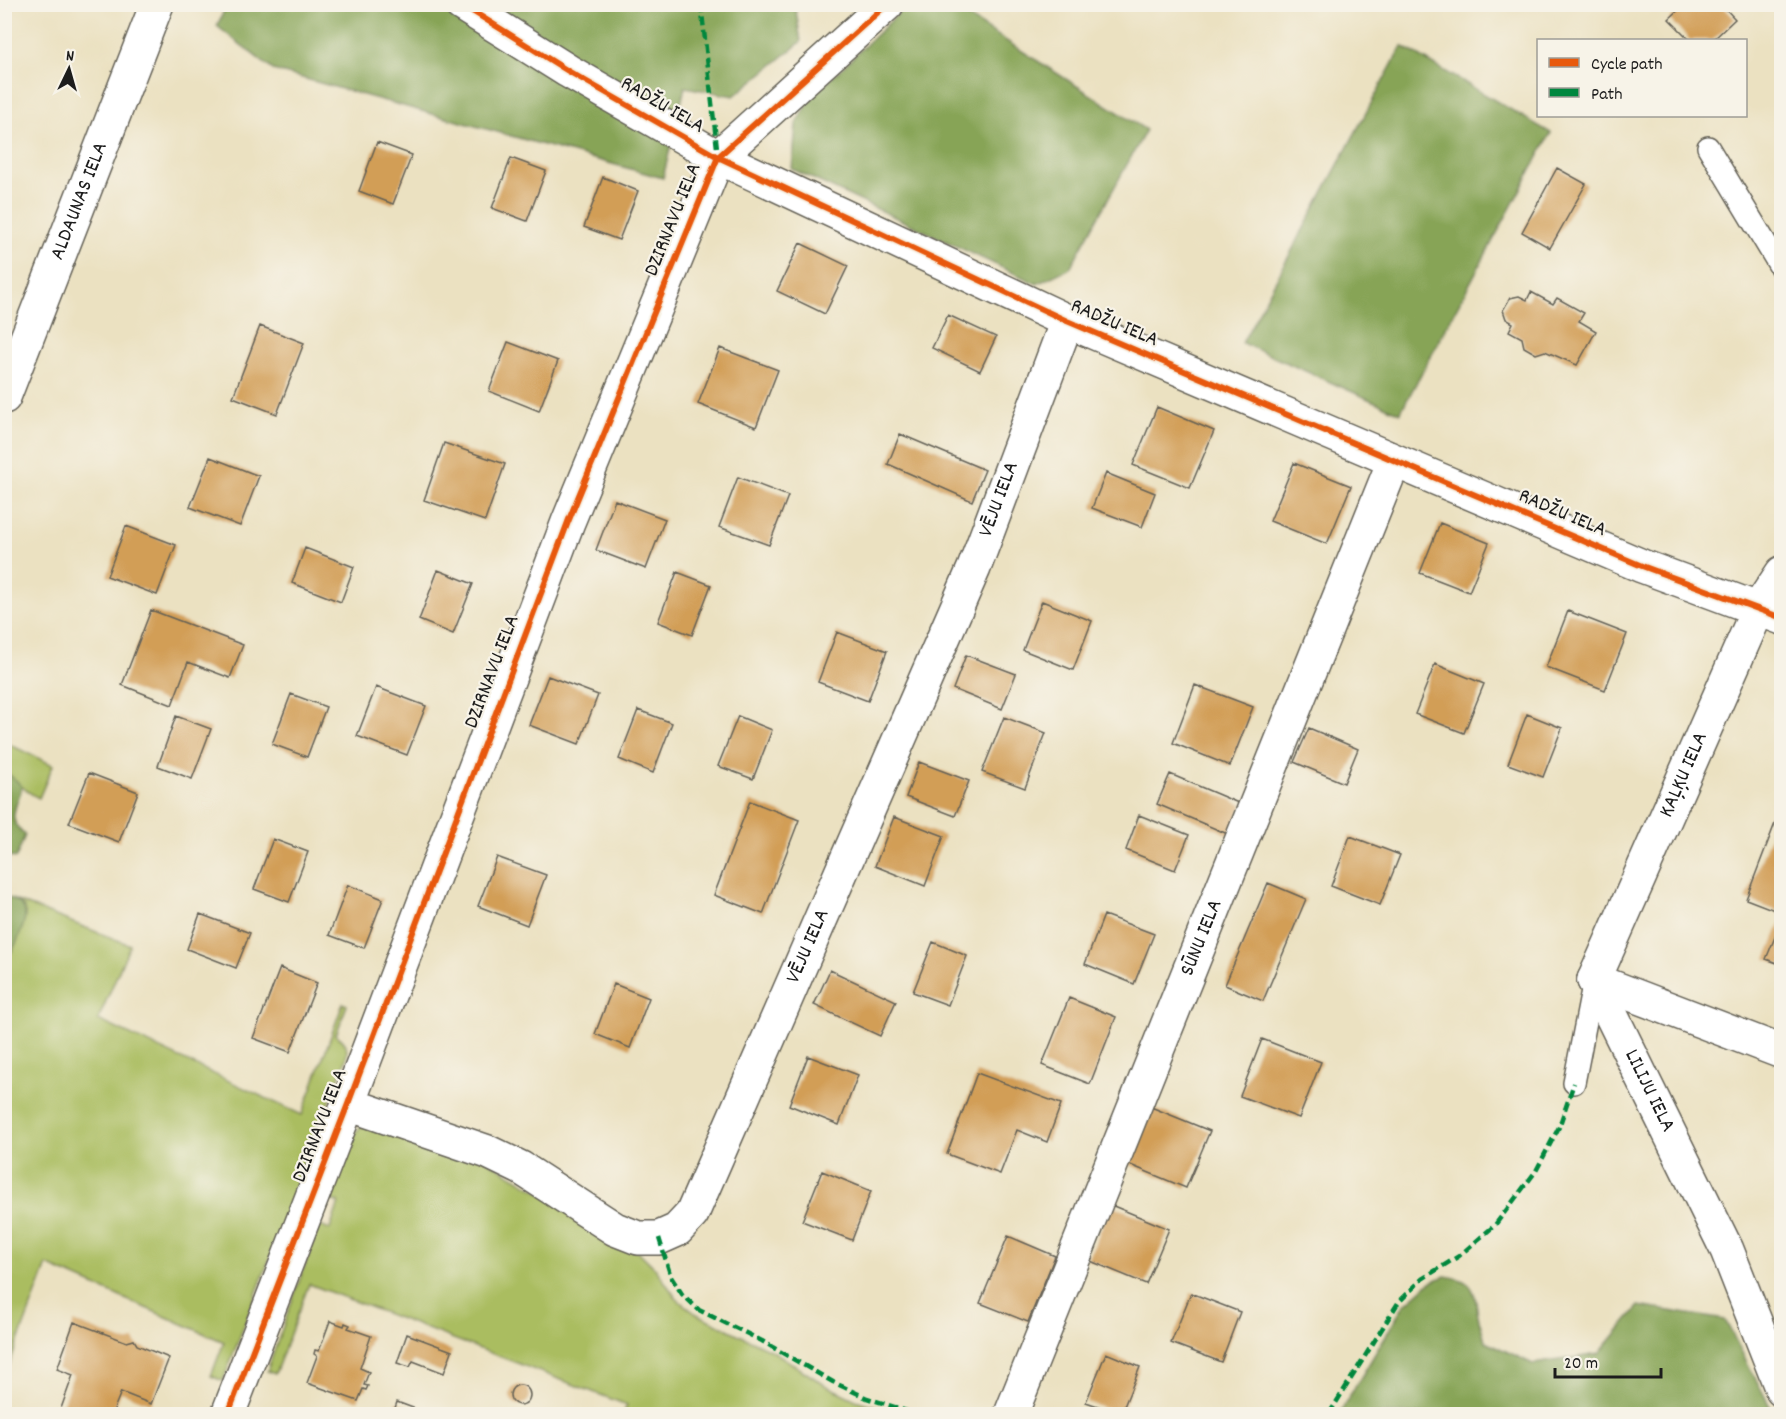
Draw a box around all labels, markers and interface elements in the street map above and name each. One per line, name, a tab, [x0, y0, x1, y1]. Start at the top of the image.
north arrow	[39, 39, 99, 99]
legend	[1537, 39, 1747, 117]
text: N	[65, 45, 75, 68]
text: Cycle path	[1591, 53, 1662, 78]
street label: RADŽU IELA	[614, 70, 710, 142]
text: Path	[1591, 83, 1623, 108]
street label: ALDAUNAS IELA	[44, 138, 117, 265]
street label: DZIRNAVU IELA	[638, 159, 710, 281]
street label: RADŽU IELA	[1065, 292, 1163, 356]
street label: VĒJU IELA	[972, 458, 1028, 542]
street label: RADŽU IELA	[1513, 482, 1611, 546]
street label: DZIRNAVU IELA	[458, 611, 528, 733]
street label: KAĻĶU IELA	[1653, 728, 1717, 823]
street label: SŪNU IELA	[1173, 895, 1231, 981]
street label: VĒJU IELA	[779, 905, 838, 988]
street label: LILIJU IELA	[1616, 1045, 1682, 1138]
street label: DZIRNAVU IELA	[286, 1065, 356, 1187]
scale bar	[1555, 1341, 1662, 1379]
text: 20 m	[1564, 1352, 1598, 1377]

